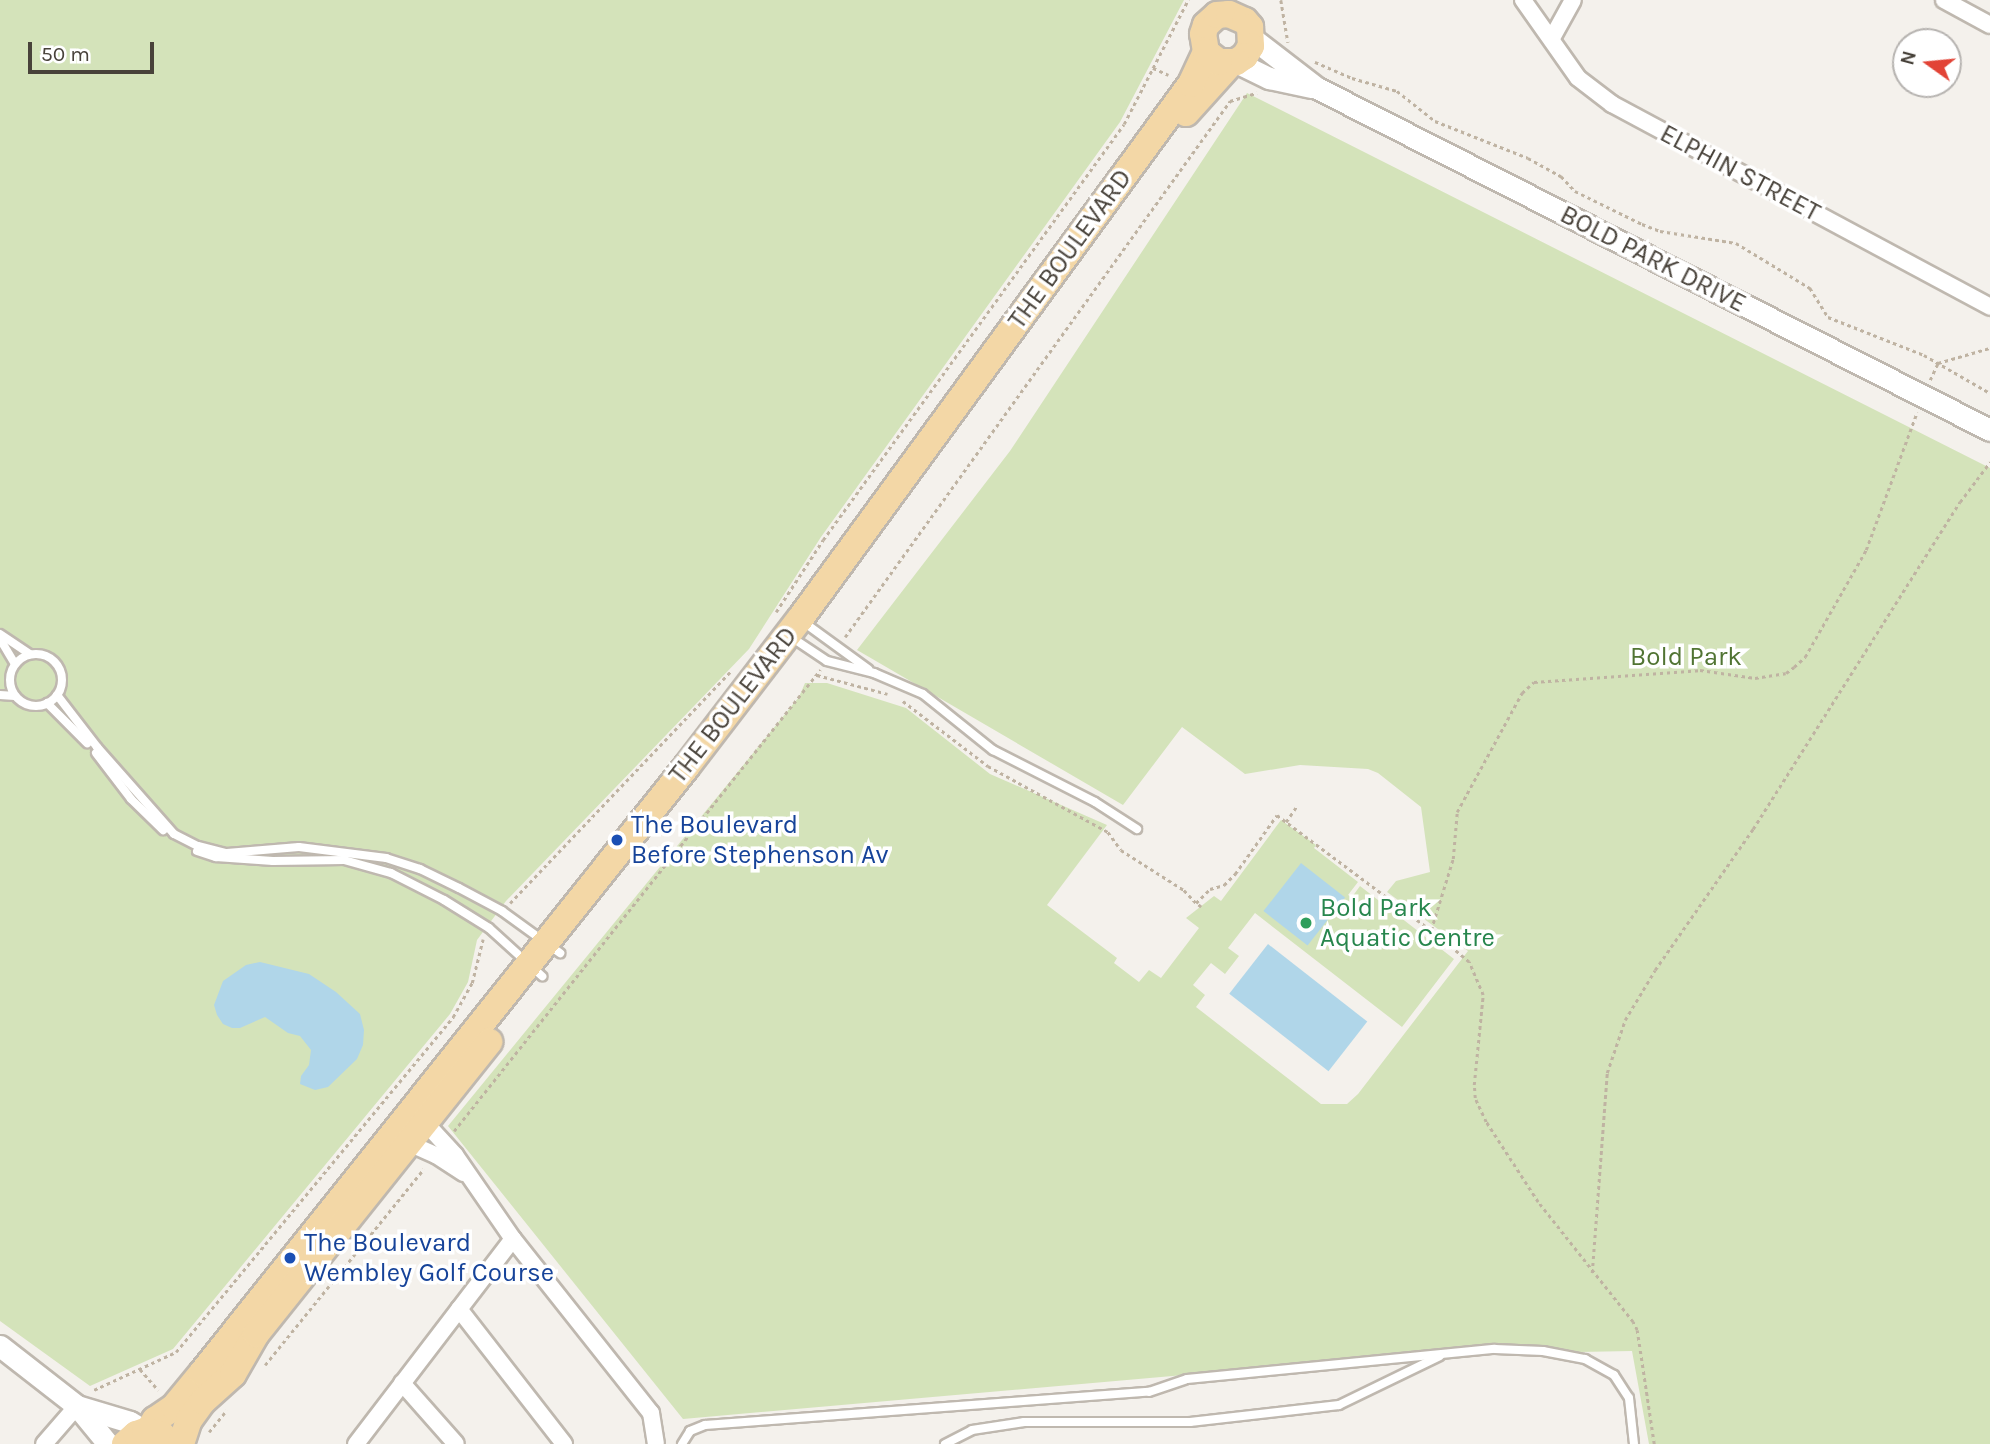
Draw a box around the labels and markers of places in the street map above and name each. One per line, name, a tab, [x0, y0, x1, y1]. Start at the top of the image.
place label: The Boulevard Before Stephenson Av	[631, 809, 888, 870]
marker: The Boulevard Before Stephenson Av	[609, 832, 625, 848]
place label: Bold Park Aquatic Centre	[1320, 892, 1495, 954]
marker: Bold Park Aquatic Centre	[1298, 915, 1314, 931]
place label: The Boulevard Wembley Golf Course	[304, 1227, 554, 1288]
marker: The Boulevard Wembley Golf Course	[282, 1250, 298, 1266]

